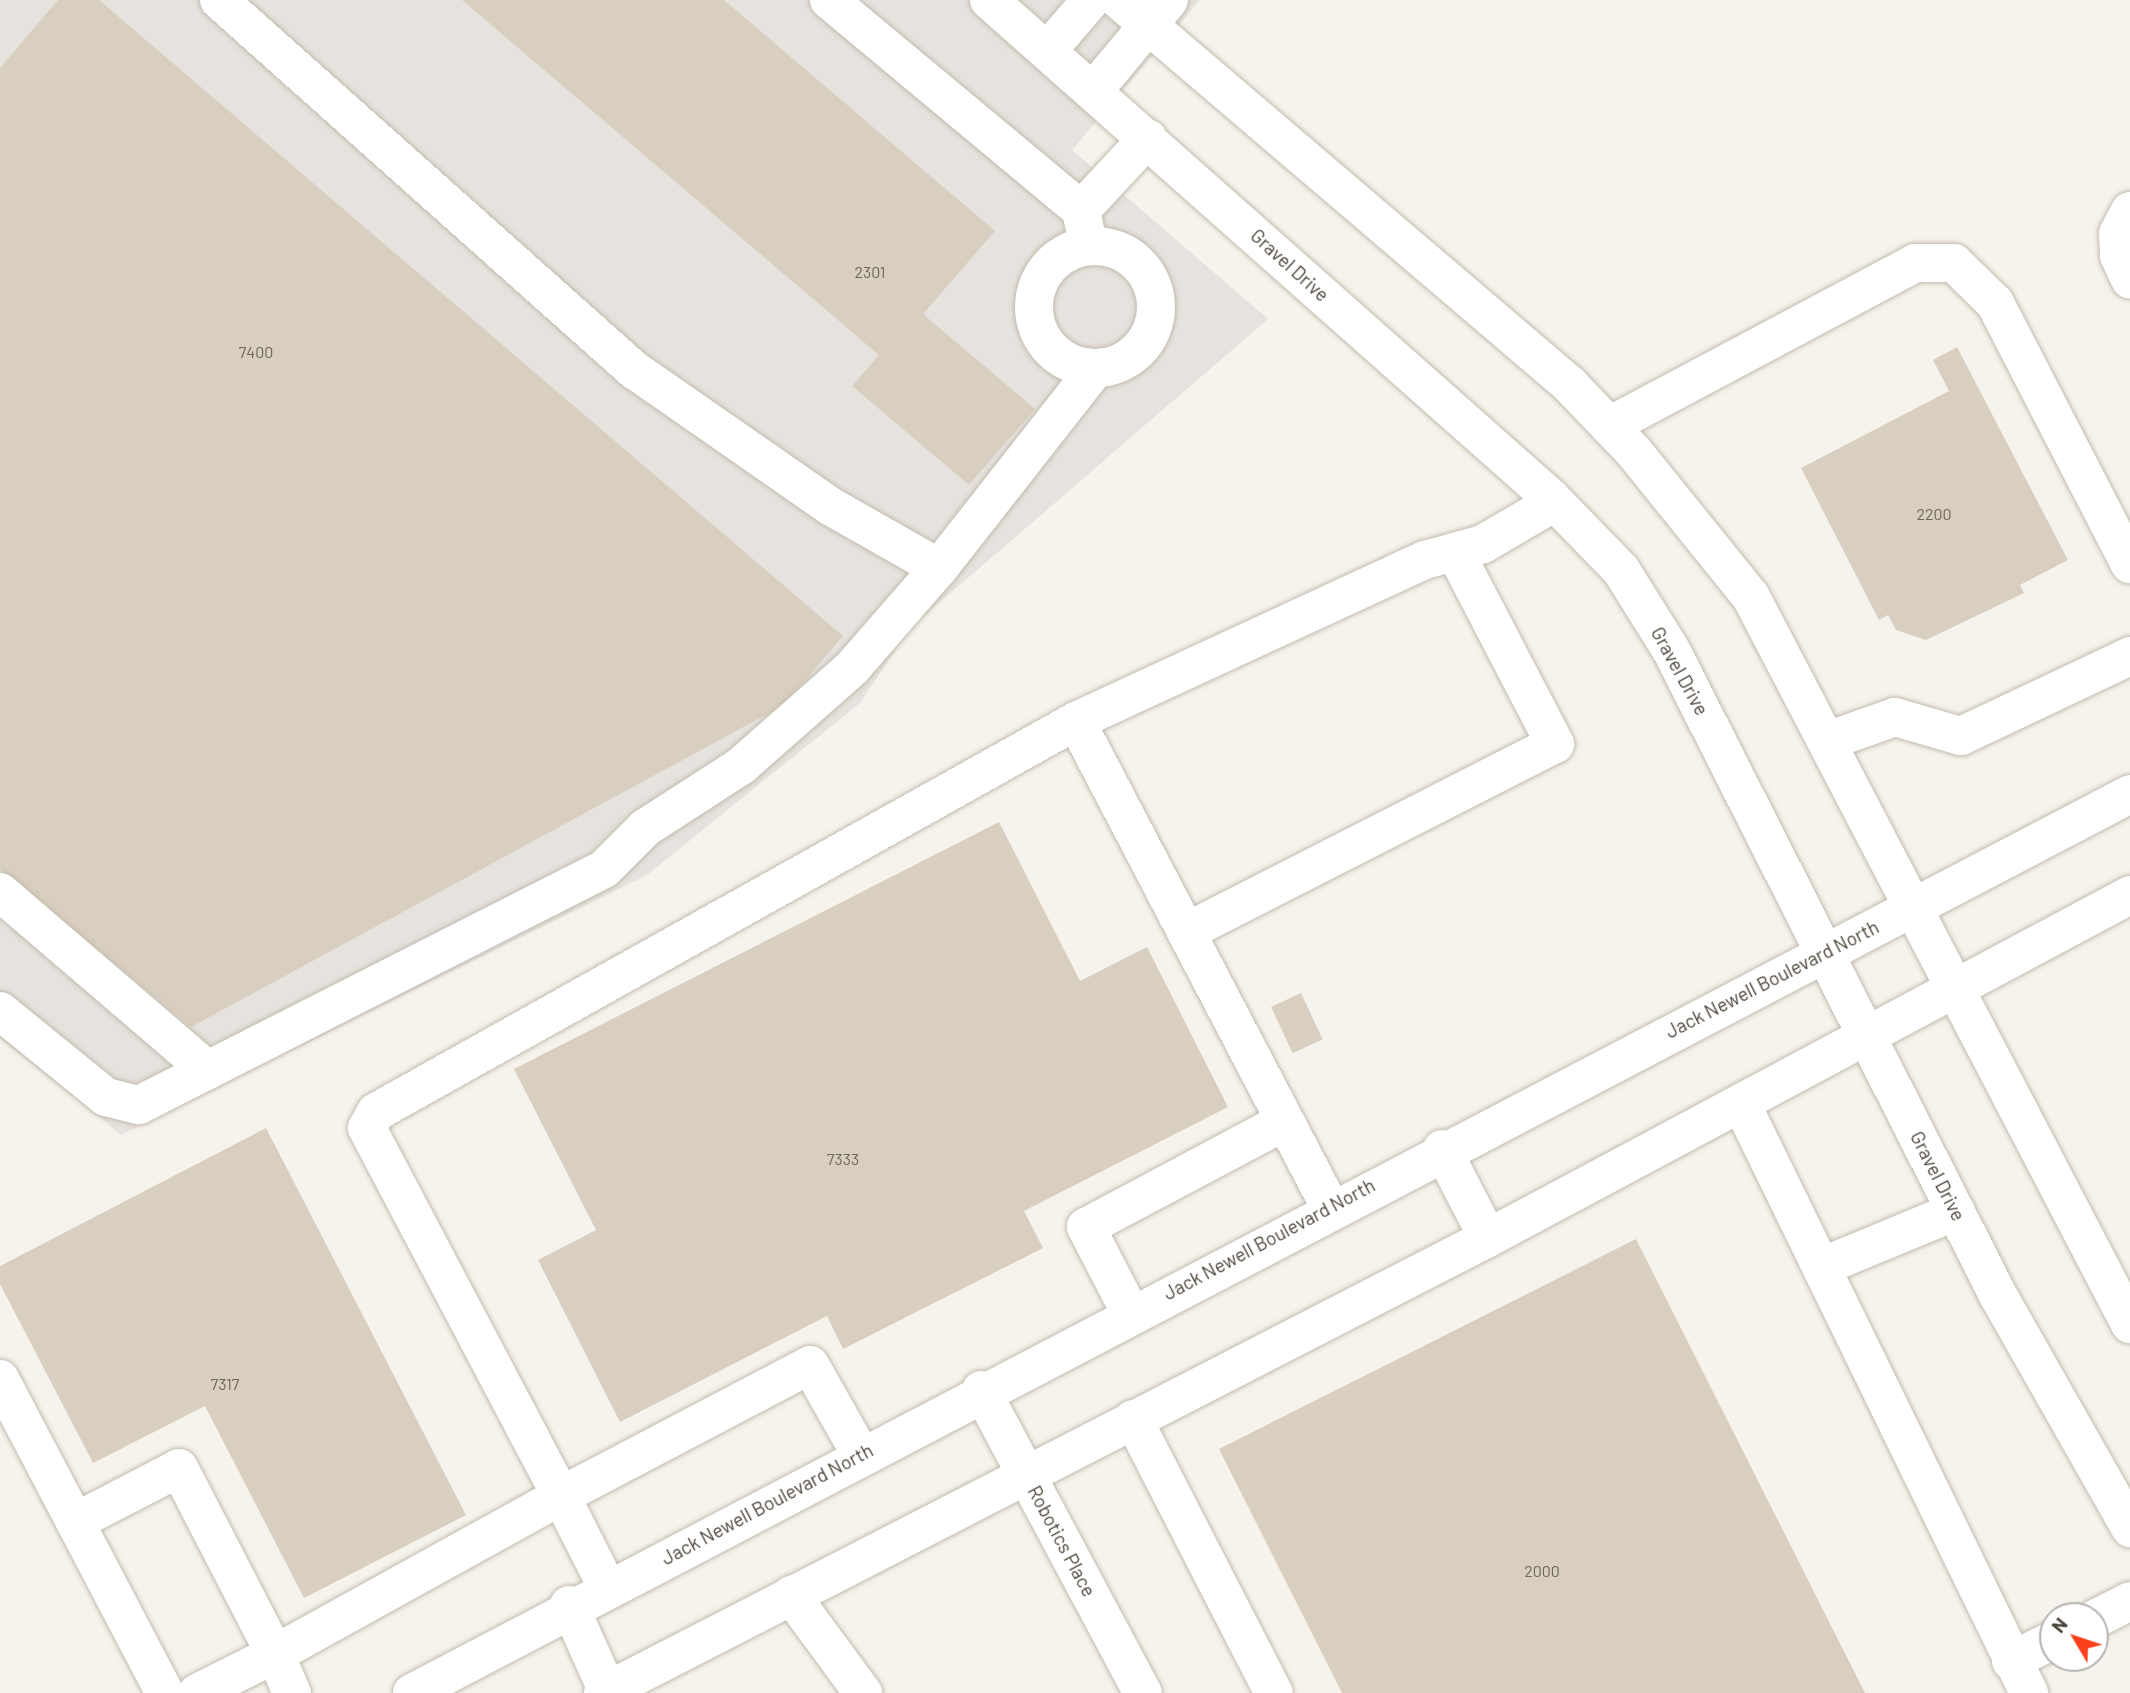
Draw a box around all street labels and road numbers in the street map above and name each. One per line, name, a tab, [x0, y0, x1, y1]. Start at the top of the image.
street label: Gravel Drive	[1246, 224, 1334, 306]
street label: Gravel Drive	[1646, 623, 1714, 719]
street label: Jack Newell Boulevard North	[1662, 915, 1882, 1043]
street label: Gravel Drive	[1906, 1127, 1970, 1225]
street label: Jack Newell Boulevard North	[1159, 1173, 1379, 1305]
street label: Jack Newell Boulevard North	[657, 1438, 877, 1570]
street label: Robotics Place	[1023, 1482, 1101, 1600]

